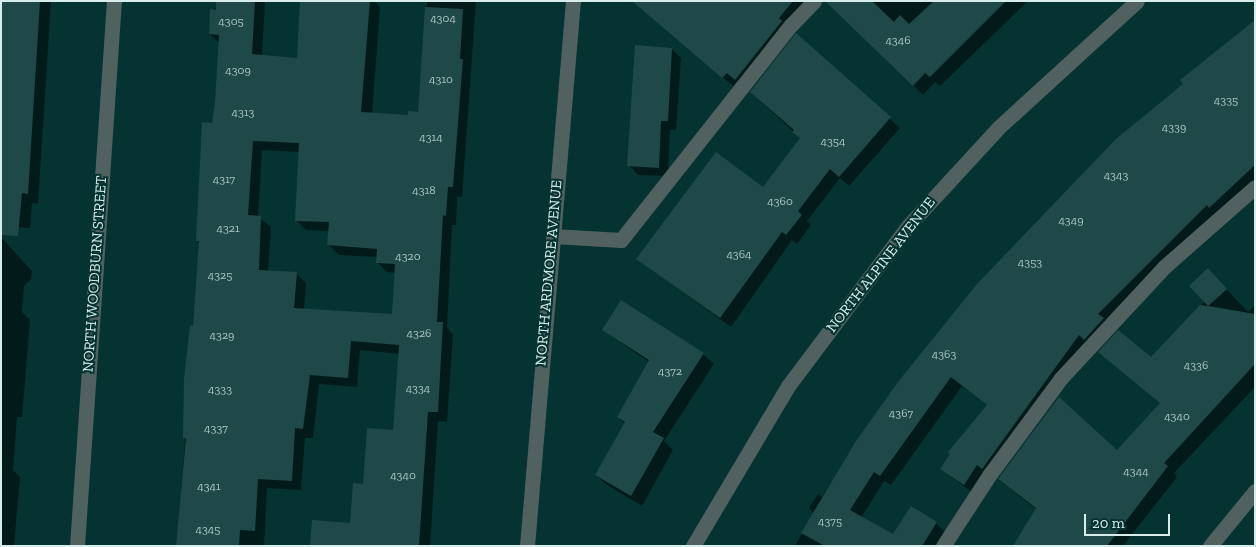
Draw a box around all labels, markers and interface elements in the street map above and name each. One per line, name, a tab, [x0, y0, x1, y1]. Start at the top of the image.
house number: 4304	[430, 12, 456, 26]
house number: 4305	[218, 15, 244, 29]
house number: 4346	[885, 34, 911, 48]
house number: 4309	[225, 64, 251, 78]
house number: 4310	[429, 73, 453, 87]
house number: 4335	[1214, 94, 1238, 108]
house number: 4313	[232, 106, 254, 120]
house number: 4339	[1162, 121, 1186, 135]
house number: 4314	[419, 131, 443, 145]
house number: 4354	[821, 135, 845, 149]
house number: 4343	[1104, 169, 1128, 183]
house number: 4317	[213, 173, 235, 187]
street label: NORTH WOODBURN STREET	[79, 175, 111, 373]
street label: NORTH ARDMORE AVENUE	[532, 179, 566, 367]
house number: 4318	[412, 184, 436, 198]
street label: NORTH ALPINE AVENUE	[822, 194, 940, 336]
house number: 4360	[767, 195, 793, 209]
house number: 4349	[1058, 214, 1084, 228]
house number: 4321	[216, 222, 240, 236]
house number: 4364	[726, 248, 752, 262]
house number: 4320	[395, 250, 421, 264]
house number: 4353	[1018, 256, 1042, 270]
house number: 4325	[208, 269, 232, 283]
house number: 4326	[407, 327, 431, 341]
house number: 4329	[210, 329, 234, 343]
house number: 4363	[932, 348, 956, 362]
house number: 4336	[1184, 359, 1208, 373]
house number: 4372	[658, 365, 682, 379]
house number: 4334	[406, 382, 430, 396]
house number: 4333	[208, 383, 232, 397]
house number: 4367	[889, 407, 913, 421]
house number: 4340	[1164, 410, 1190, 424]
house number: 4337	[204, 422, 228, 436]
house number: 4344	[1123, 465, 1149, 479]
house number: 4340	[390, 469, 416, 483]
house number: 4341	[197, 480, 221, 494]
scale bar	[1086, 504, 1172, 536]
text: 20 m	[1092, 514, 1125, 532]
house number: 4375	[818, 515, 842, 529]
house number: 4345	[196, 523, 220, 537]

